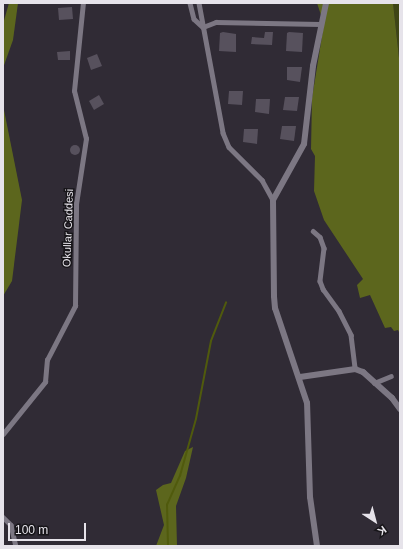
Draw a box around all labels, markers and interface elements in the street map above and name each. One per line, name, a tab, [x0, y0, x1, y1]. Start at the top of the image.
street label: Okullar Caddesi	[60, 189, 76, 267]
north arrow	[355, 501, 395, 541]
scale bar	[10, 515, 88, 541]
text: 100 m	[15, 523, 48, 537]
text: K	[375, 524, 389, 538]

